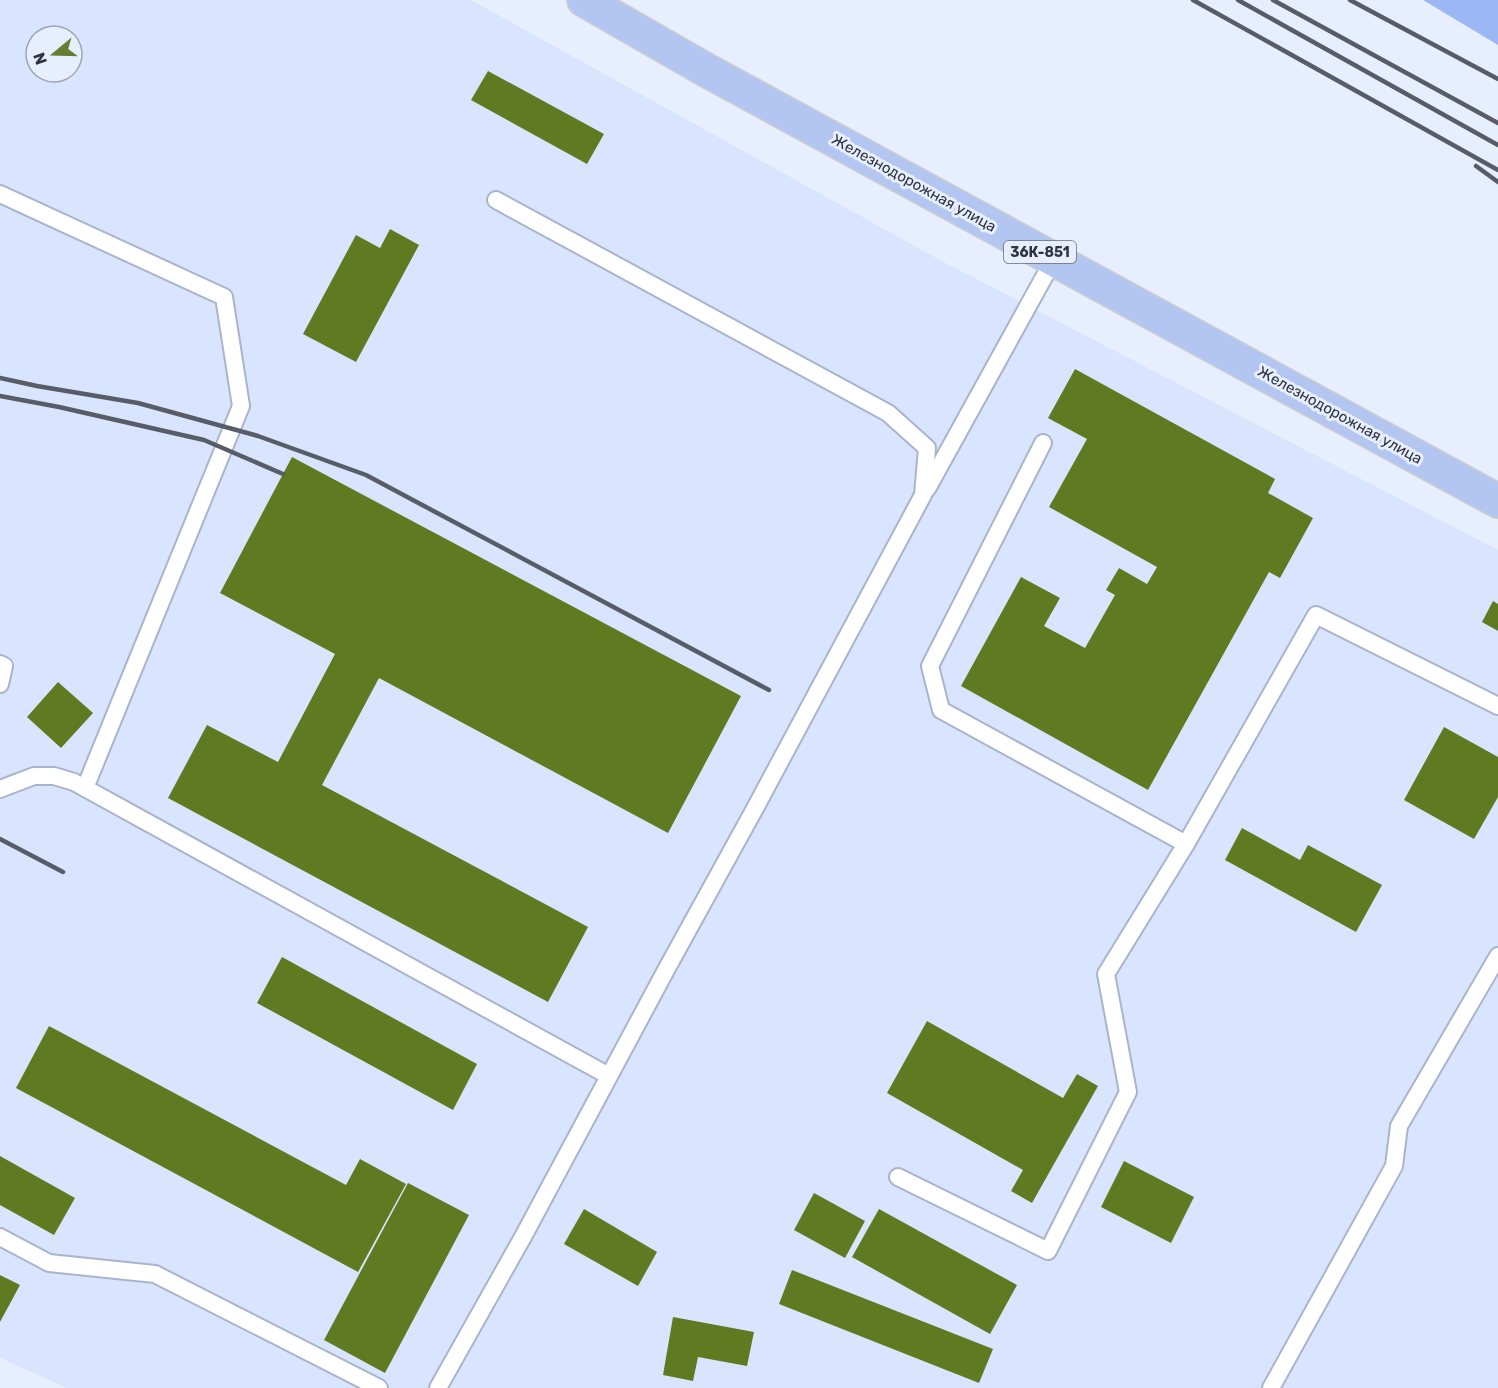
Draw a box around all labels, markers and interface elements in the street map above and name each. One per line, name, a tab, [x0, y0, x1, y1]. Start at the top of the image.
north arrow	[24, 24, 84, 84]
text: N	[29, 50, 51, 67]
street label: Железнодорожная улица	[829, 130, 999, 236]
road number: 36К-851	[1004, 241, 1076, 263]
street label: Железнодорожная улица	[1255, 362, 1425, 468]

